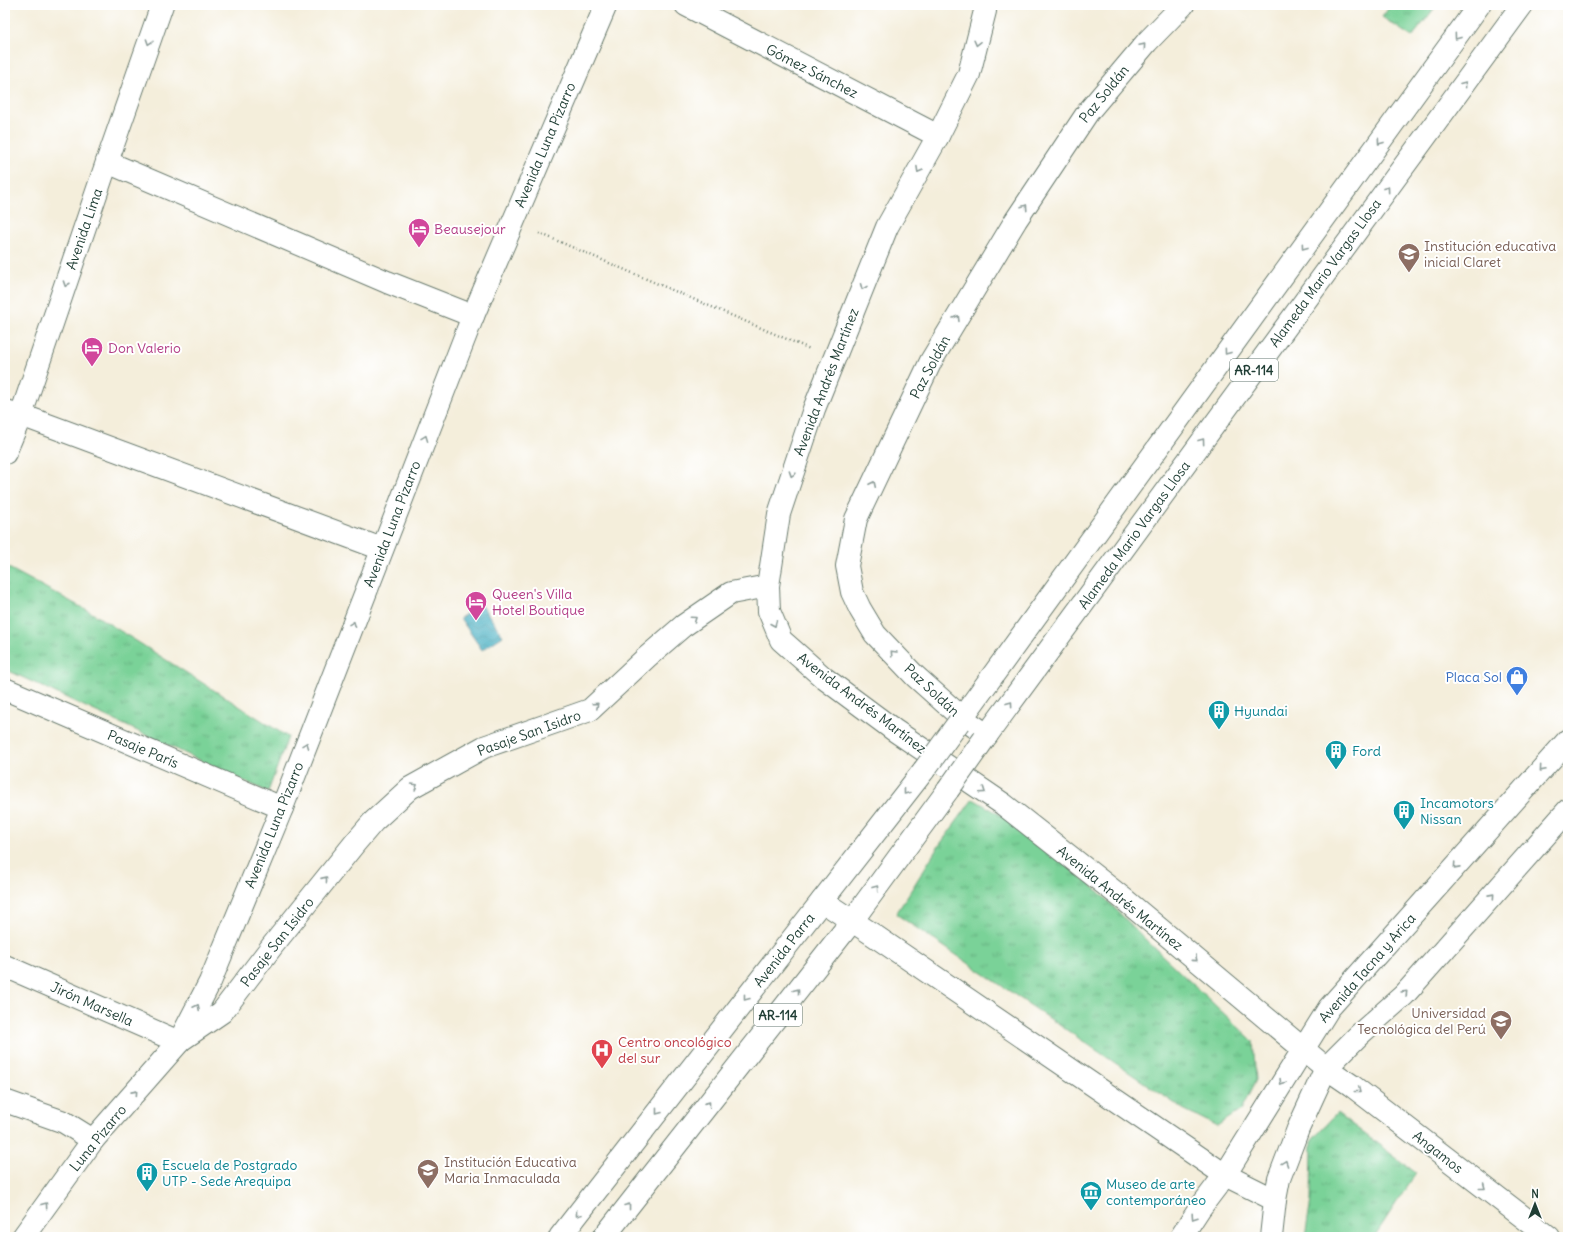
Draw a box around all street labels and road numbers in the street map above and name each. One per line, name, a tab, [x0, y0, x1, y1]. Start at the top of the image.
street label: Gómez Sánchez	[763, 40, 861, 102]
street label: Paz Soldán	[1075, 61, 1133, 127]
street label: Avenida Luna Pizarro	[510, 80, 580, 210]
street label: Avenida Lima	[62, 186, 106, 272]
street label: Alameda Mario Vargas Llosa	[1265, 195, 1385, 351]
street label: Avenida Andrés Martínez	[789, 305, 863, 459]
street label: Paz Soldán	[906, 332, 954, 402]
road number: AR-114	[1230, 359, 1278, 381]
street label: Alameda Mario Vargas Llosa	[1074, 457, 1194, 613]
street label: Avenida Luna Pizarro	[360, 458, 425, 590]
street label: Avenida Andrés Martínez	[794, 649, 930, 758]
street label: Paz Soldán	[901, 660, 963, 720]
street label: Pasaje San Isidro	[475, 706, 583, 760]
street label: Pasaje París	[105, 726, 181, 772]
street label: Avenida Luna Pizarro	[240, 759, 308, 891]
street label: Avenida Andrés Martínez	[1053, 842, 1187, 955]
street label: Pasaje San Isidro	[236, 893, 318, 990]
street label: Avenida Parra	[749, 909, 819, 991]
street label: Avenida Tacna y Arica	[1315, 910, 1419, 1026]
street label: Jirón Marsella	[48, 978, 136, 1030]
road number: AR-114	[754, 1004, 802, 1026]
street label: Luna Pizarro	[66, 1101, 130, 1175]
street label: Angamos	[1409, 1127, 1467, 1177]

